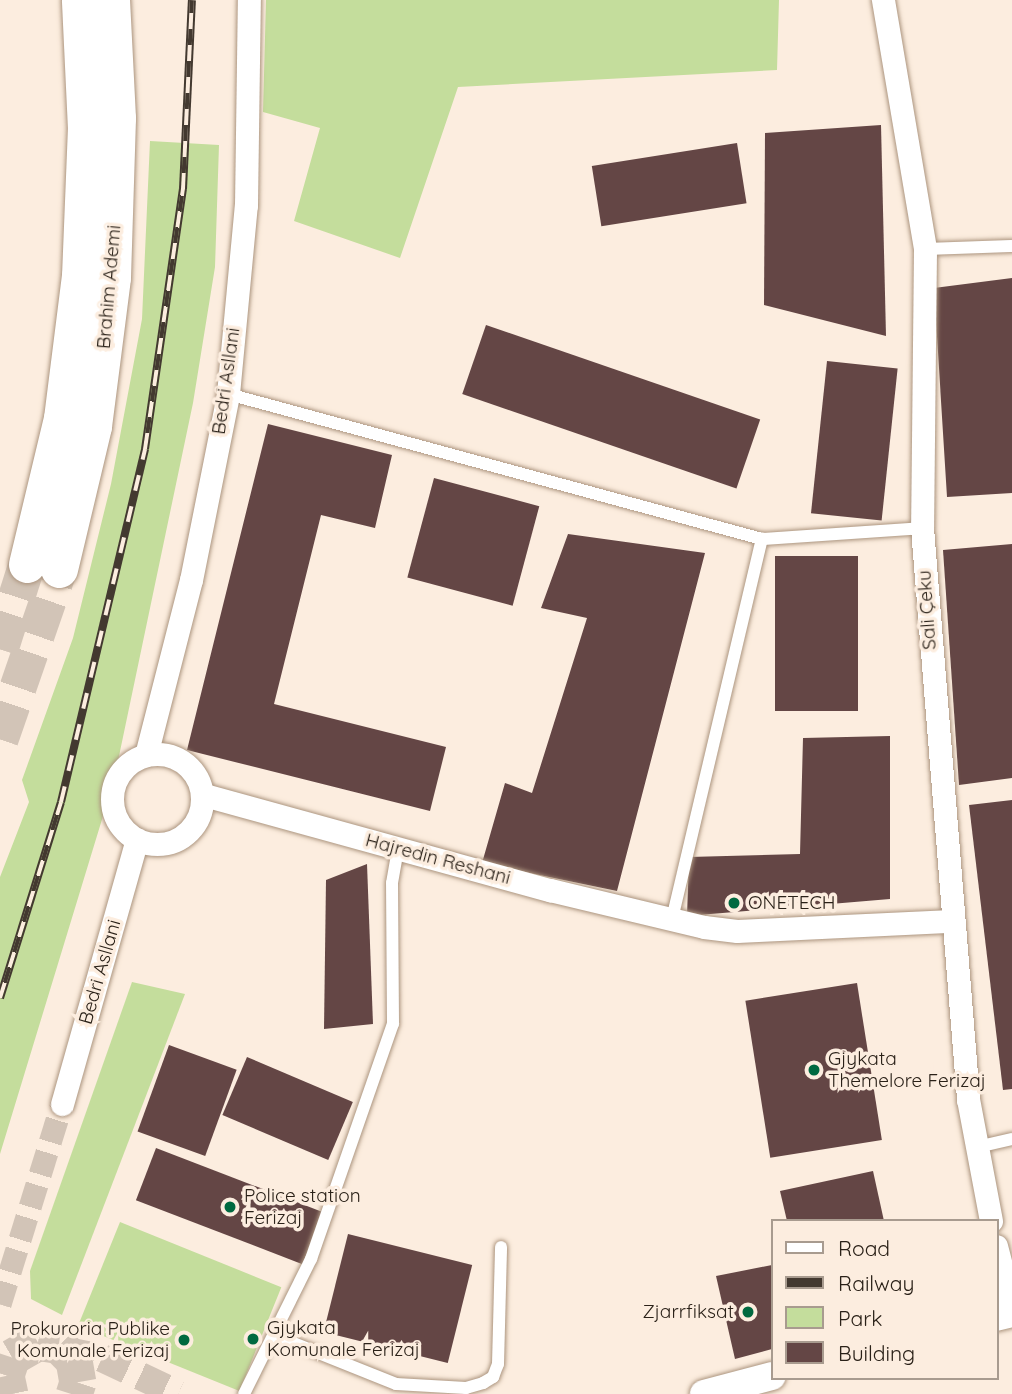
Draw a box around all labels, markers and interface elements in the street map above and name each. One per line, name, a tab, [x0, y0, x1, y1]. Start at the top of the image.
street label: Brahim Ademi	[92, 224, 126, 350]
street label: Bedri Asllani	[207, 326, 245, 436]
street label: Sali Çeku	[913, 569, 941, 651]
street label: Hajredin Reshani	[363, 829, 513, 889]
place label: ONETECH	[748, 892, 836, 914]
marker: ONETECH	[726, 895, 742, 911]
street label: Bedri Asllani	[74, 917, 126, 1027]
place label: Gjykata Themelore Ferizaj	[828, 1048, 986, 1092]
marker: Gjykata Themelore Ferizaj	[806, 1062, 822, 1078]
place label: Police station Ferizaj	[244, 1185, 361, 1229]
marker: Police station Ferizaj	[222, 1199, 238, 1215]
legend	[771, 1219, 998, 1380]
text: Road	[838, 1235, 890, 1261]
text: Railway	[838, 1270, 914, 1296]
place label: Zjarrfiksat	[643, 1301, 734, 1323]
marker: Zjarrfiksat	[740, 1304, 756, 1320]
text: Park	[838, 1305, 882, 1331]
place label: Gjykata Komunale Ferizaj	[267, 1317, 420, 1361]
place label: Prokuroria Publike Komunale Ferizaj	[10, 1318, 170, 1362]
marker: Gjykata Komunale Ferizaj	[245, 1331, 261, 1347]
marker: Prokuroria Publike Komunale Ferizaj	[176, 1332, 192, 1348]
text: Building	[838, 1340, 915, 1366]

